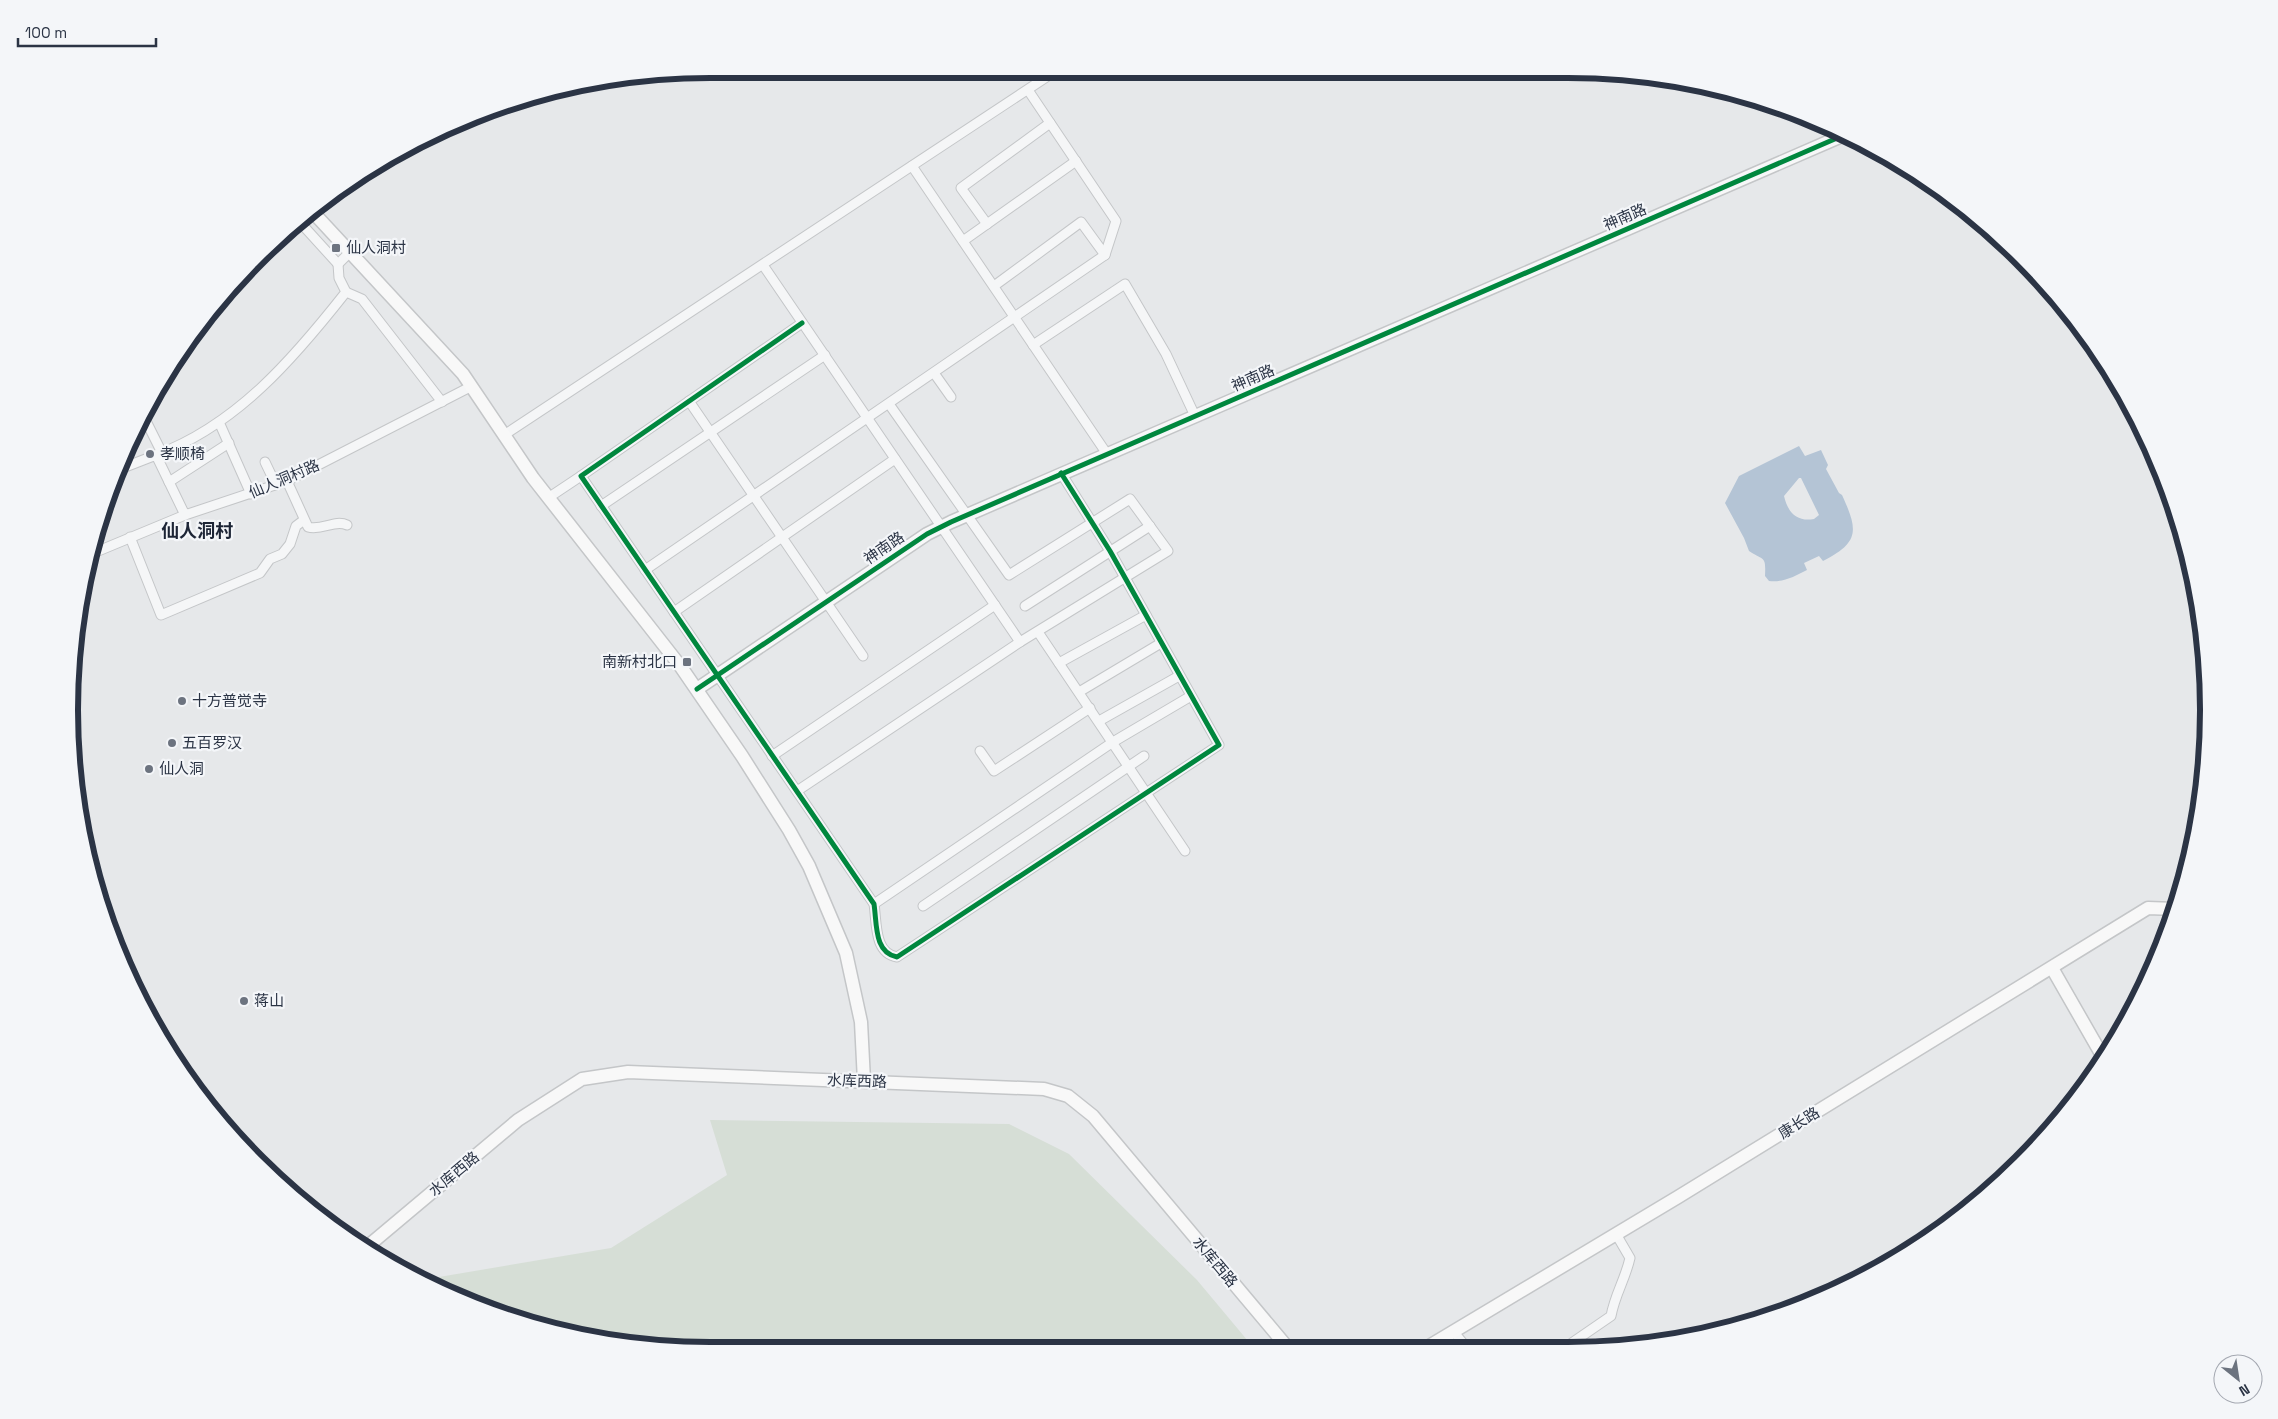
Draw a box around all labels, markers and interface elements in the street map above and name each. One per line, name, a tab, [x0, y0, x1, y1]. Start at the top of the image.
scale bar	[18, 15, 155, 47]
text: 100 m	[25, 23, 67, 42]
street label: 神南路	[1600, 199, 1649, 234]
place label: 仙人洞村	[346, 238, 406, 257]
marker: 仙人洞村	[330, 242, 342, 254]
street label: 神南路	[1228, 360, 1277, 395]
place label: 孝顺椅	[160, 444, 205, 463]
marker: 孝顺椅	[144, 448, 156, 460]
street label: 仙人洞村路	[246, 455, 322, 502]
district label: 仙人洞村	[161, 519, 233, 542]
street label: 神南路	[860, 527, 908, 568]
place label: 南新村北口	[602, 652, 677, 671]
marker: 南新村北口	[681, 656, 693, 668]
place label: 十方普觉寺	[192, 691, 267, 710]
marker: 十方普觉寺	[176, 695, 188, 707]
place label: 五百罗汉	[182, 733, 242, 752]
marker: 五百罗汉	[166, 737, 178, 749]
place label: 仙人洞	[159, 759, 204, 778]
marker: 仙人洞	[143, 763, 155, 775]
place label: 蒋山	[254, 991, 284, 1010]
marker: 蒋山	[238, 995, 250, 1007]
street label: 水库西路	[827, 1070, 887, 1091]
street label: 康长路	[1775, 1103, 1823, 1143]
street label: 水库西路	[425, 1147, 483, 1200]
street label: 水库西路	[1189, 1233, 1242, 1291]
north arrow	[2213, 1354, 2263, 1404]
text: N	[2236, 1380, 2253, 1400]

